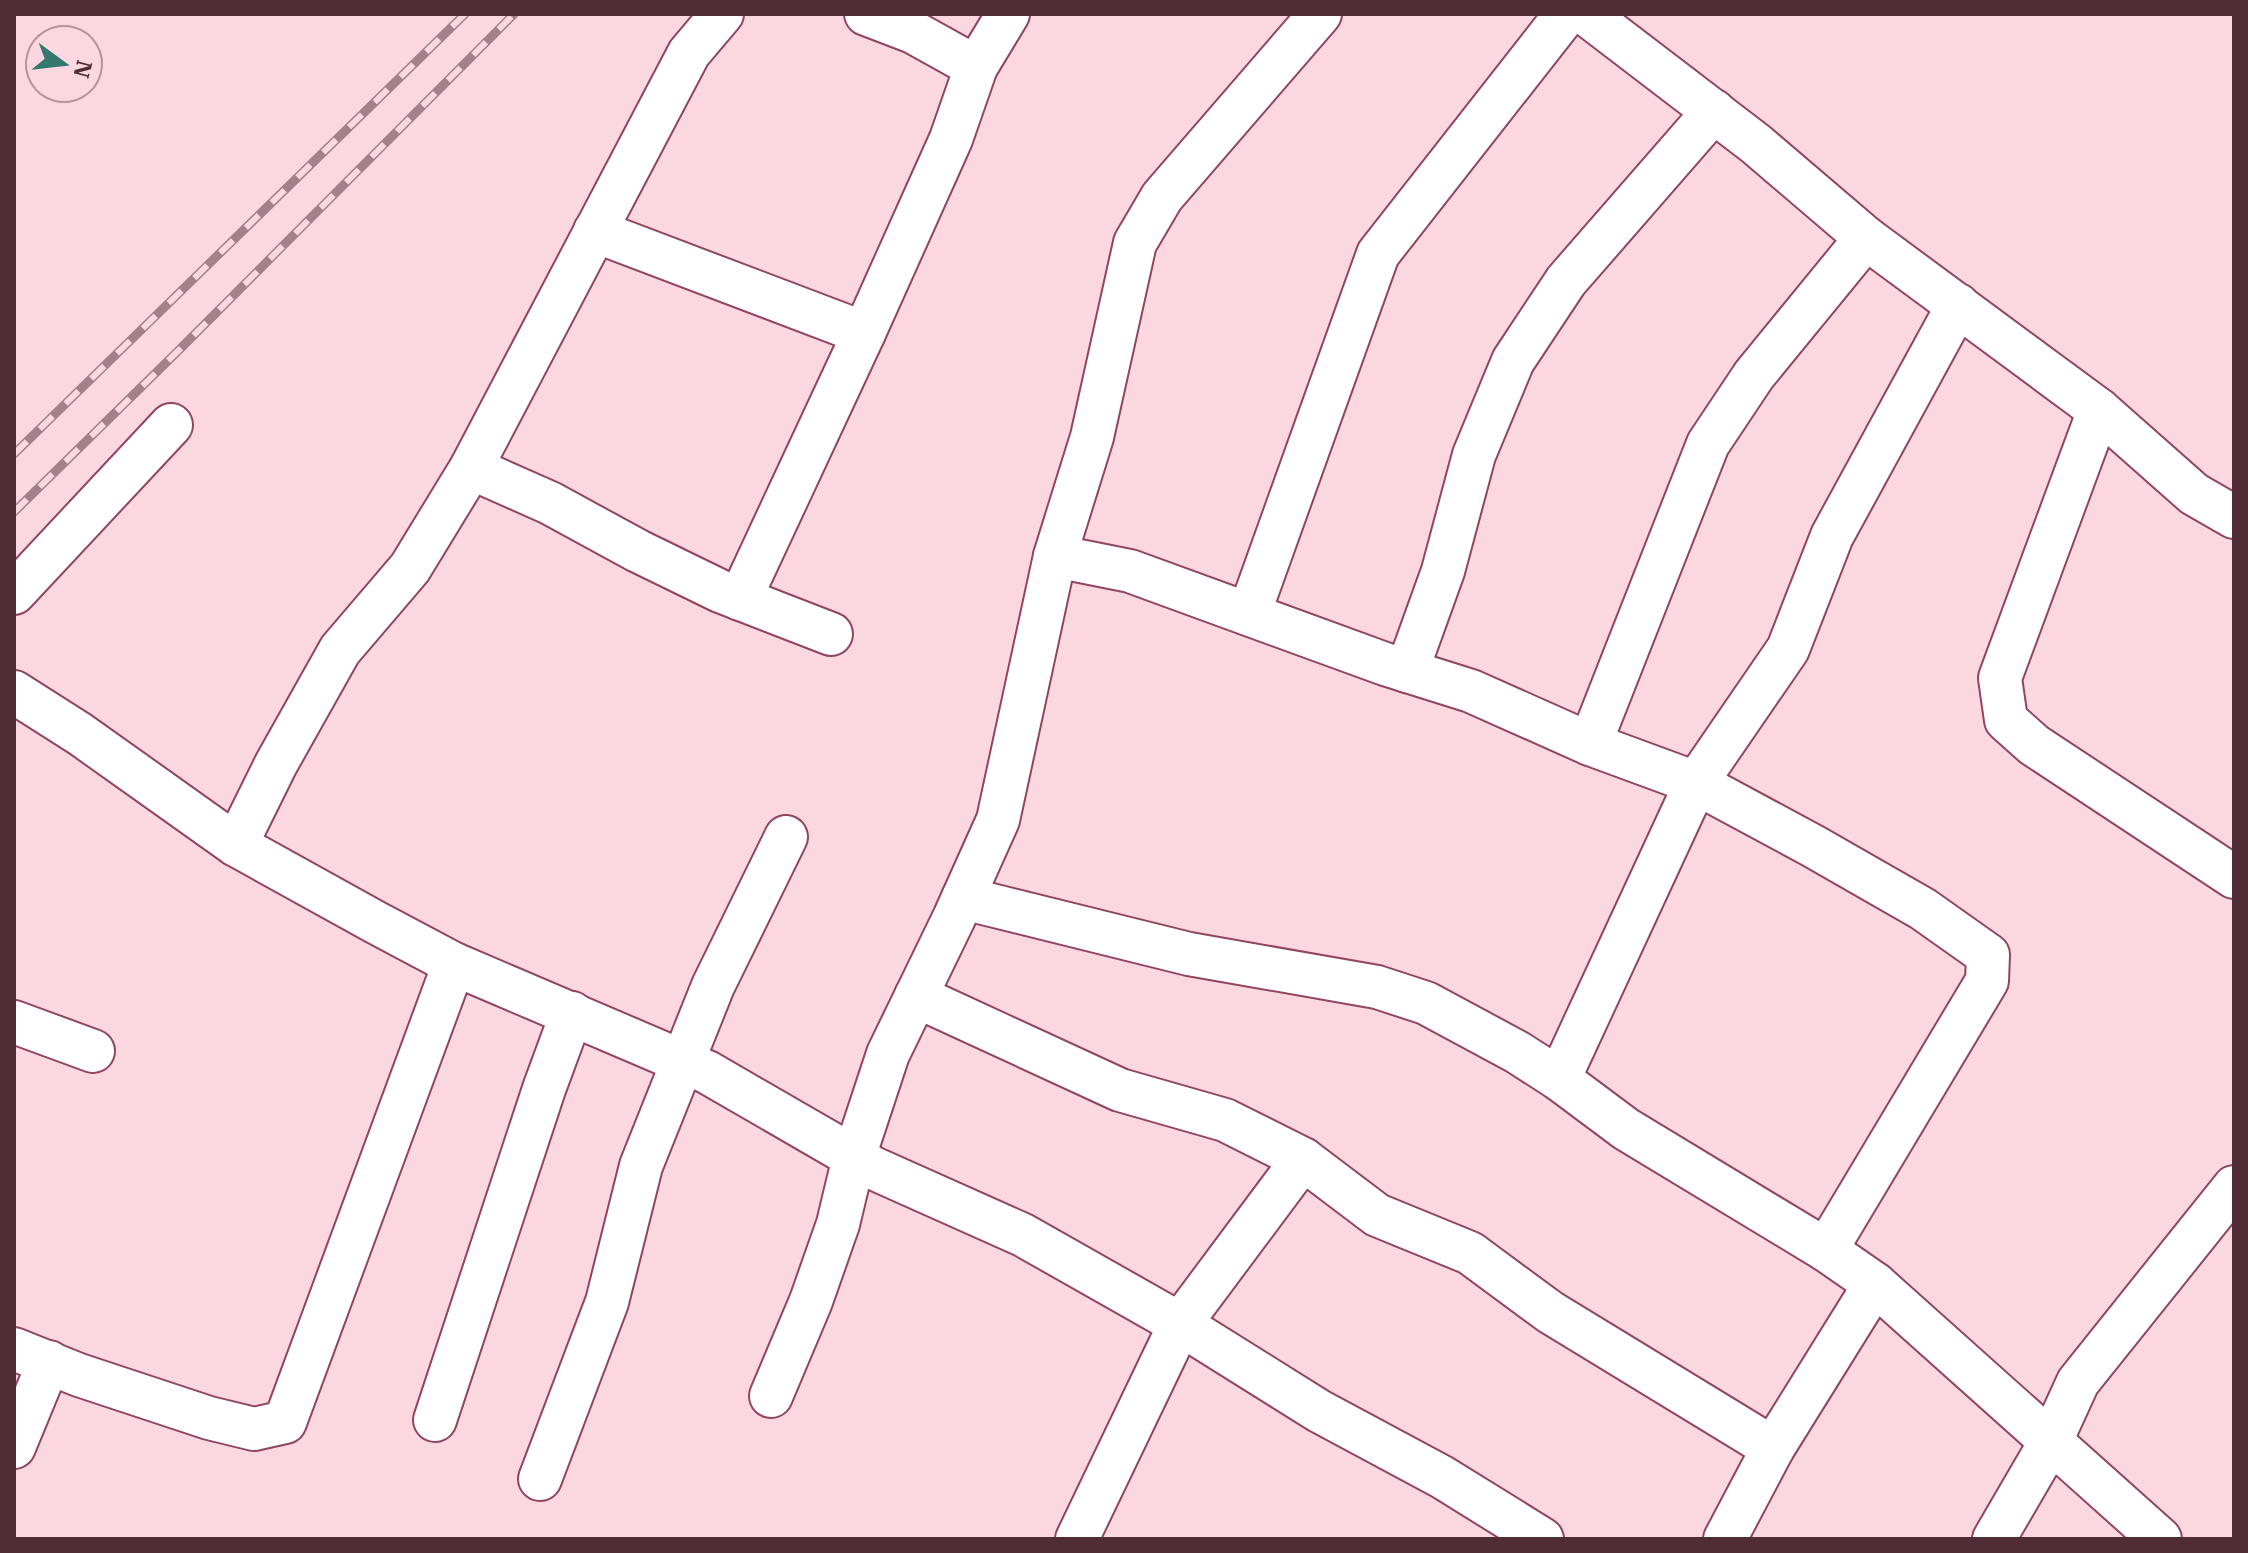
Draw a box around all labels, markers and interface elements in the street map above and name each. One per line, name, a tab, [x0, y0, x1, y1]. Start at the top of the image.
north arrow	[24, 24, 104, 104]
text: N	[68, 57, 100, 81]

